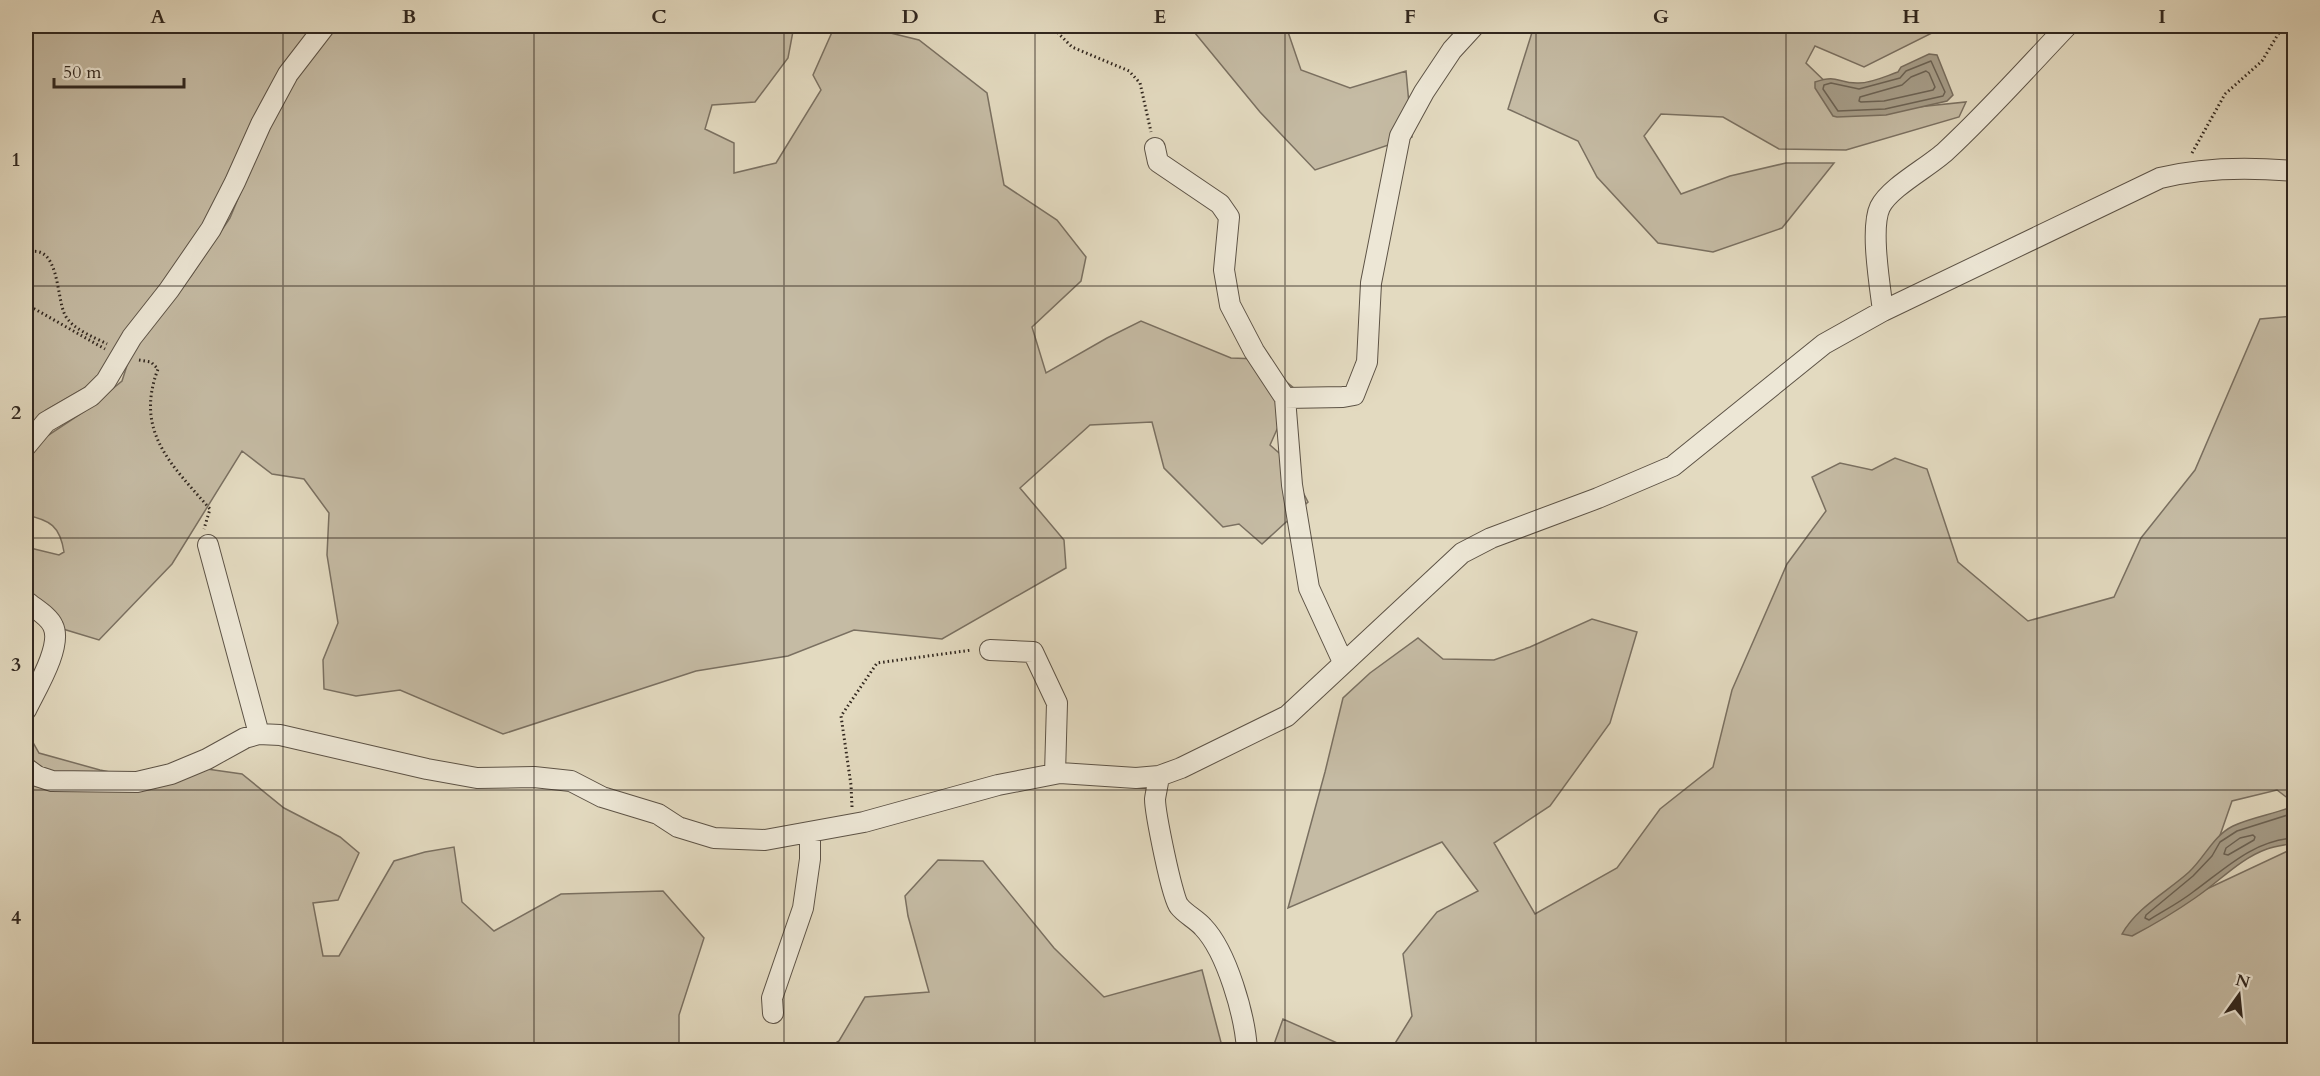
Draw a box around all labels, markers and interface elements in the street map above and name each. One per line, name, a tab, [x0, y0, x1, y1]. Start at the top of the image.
text: A	[150, 3, 166, 30]
text: B	[402, 3, 416, 30]
text: C	[651, 3, 667, 30]
text: D	[901, 3, 919, 30]
text: E	[1154, 3, 1166, 30]
text: F	[1404, 3, 1416, 30]
text: G	[1653, 3, 1669, 30]
text: H	[1902, 3, 1920, 30]
text: I	[2158, 3, 2166, 30]
scale bar	[54, 51, 184, 89]
text: 50 m	[63, 60, 102, 85]
text: 1	[11, 146, 21, 173]
text: 2	[11, 399, 21, 426]
text: 3	[11, 651, 21, 678]
text: 4	[11, 904, 21, 931]
north arrow	[2209, 965, 2269, 1025]
text: N	[2233, 969, 2252, 994]

